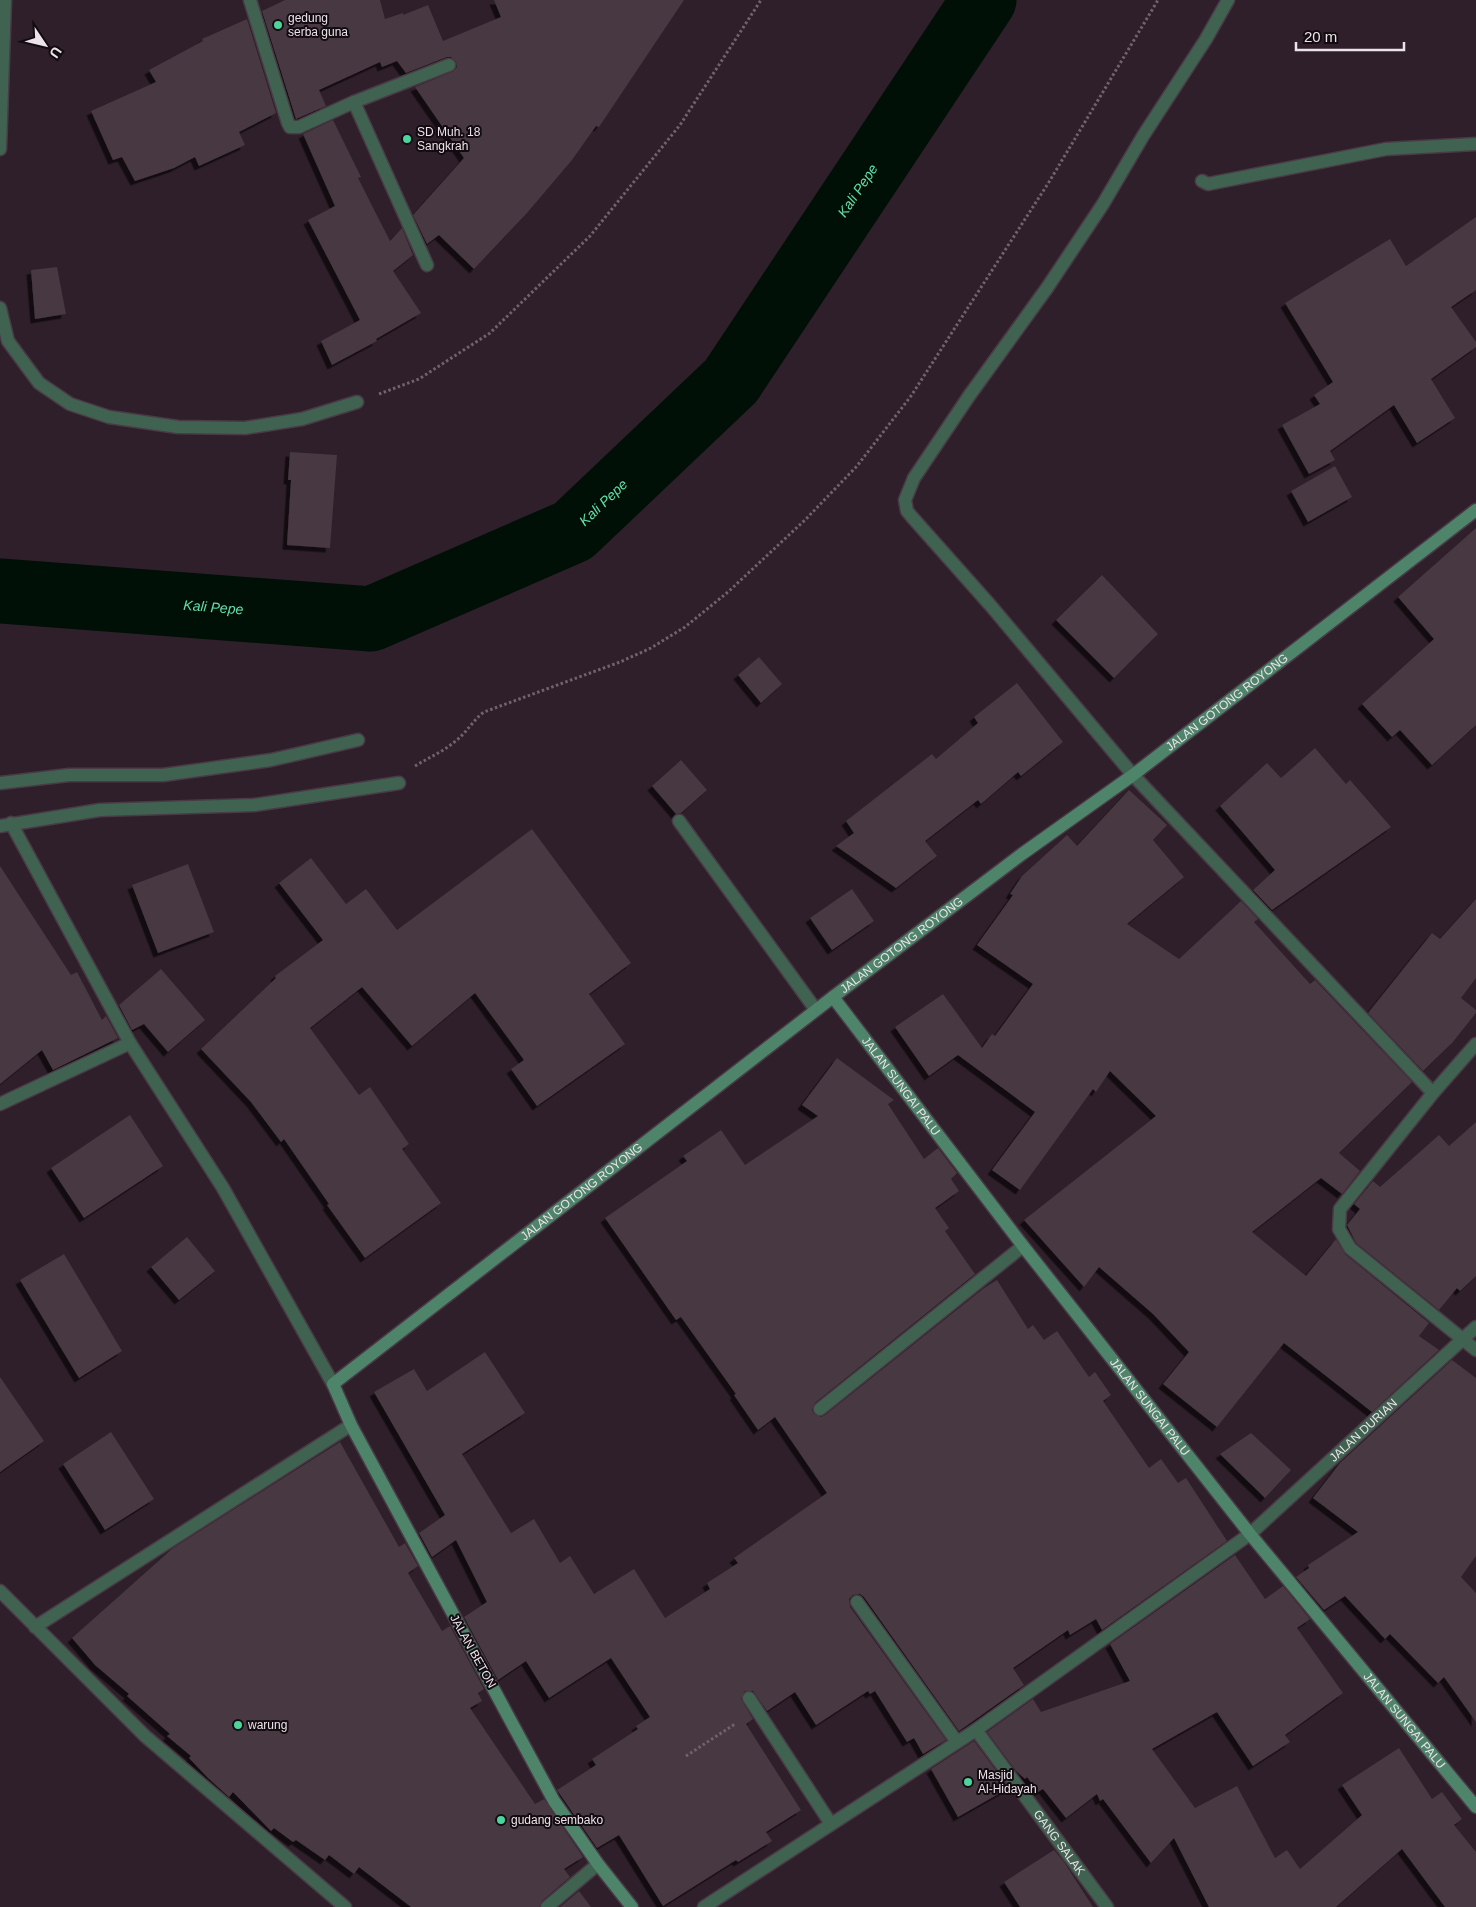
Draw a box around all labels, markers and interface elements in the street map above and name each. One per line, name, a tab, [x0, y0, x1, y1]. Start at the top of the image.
place label: gedung serba guna	[288, 11, 348, 39]
marker: gedung serba guna	[272, 19, 284, 31]
north arrow	[20, 20, 70, 70]
scale bar	[1296, 20, 1404, 52]
text: 20 m	[1304, 28, 1337, 45]
text: U	[46, 44, 65, 61]
place label: SD Muh. 18 Sangkrah	[417, 125, 481, 153]
marker: SD Muh. 18 Sangkrah	[401, 133, 413, 145]
water label: Kali Pepe	[834, 161, 881, 220]
water label: Kali Pepe	[576, 476, 631, 529]
water label: Kali Pepe	[183, 597, 244, 617]
street label: JALAN GOTONG ROYONG	[1163, 651, 1291, 754]
street label: JALAN GOTONG ROYONG	[837, 894, 966, 996]
street label: JALAN SUNGAI PALU	[859, 1034, 943, 1138]
street label: JALAN GOTONG ROYONG	[518, 1140, 645, 1243]
street label: JALAN SUNGAI PALU	[1107, 1355, 1193, 1459]
street label: JALAN DURIAN	[1327, 1396, 1400, 1465]
street label: JALAN BETON	[447, 1612, 499, 1690]
street label: JALAN SUNGAI PALU	[1361, 1670, 1448, 1771]
place label: warung	[247, 1718, 287, 1732]
marker: warung	[232, 1719, 244, 1731]
place label: Masjid Al-Hidayah	[978, 1768, 1037, 1796]
marker: Masjid Al-Hidayah	[962, 1776, 974, 1788]
street label: GANG SALAK	[1031, 1807, 1088, 1878]
place label: gudang sembako	[511, 1813, 603, 1827]
marker: gudang sembako	[495, 1814, 507, 1826]

